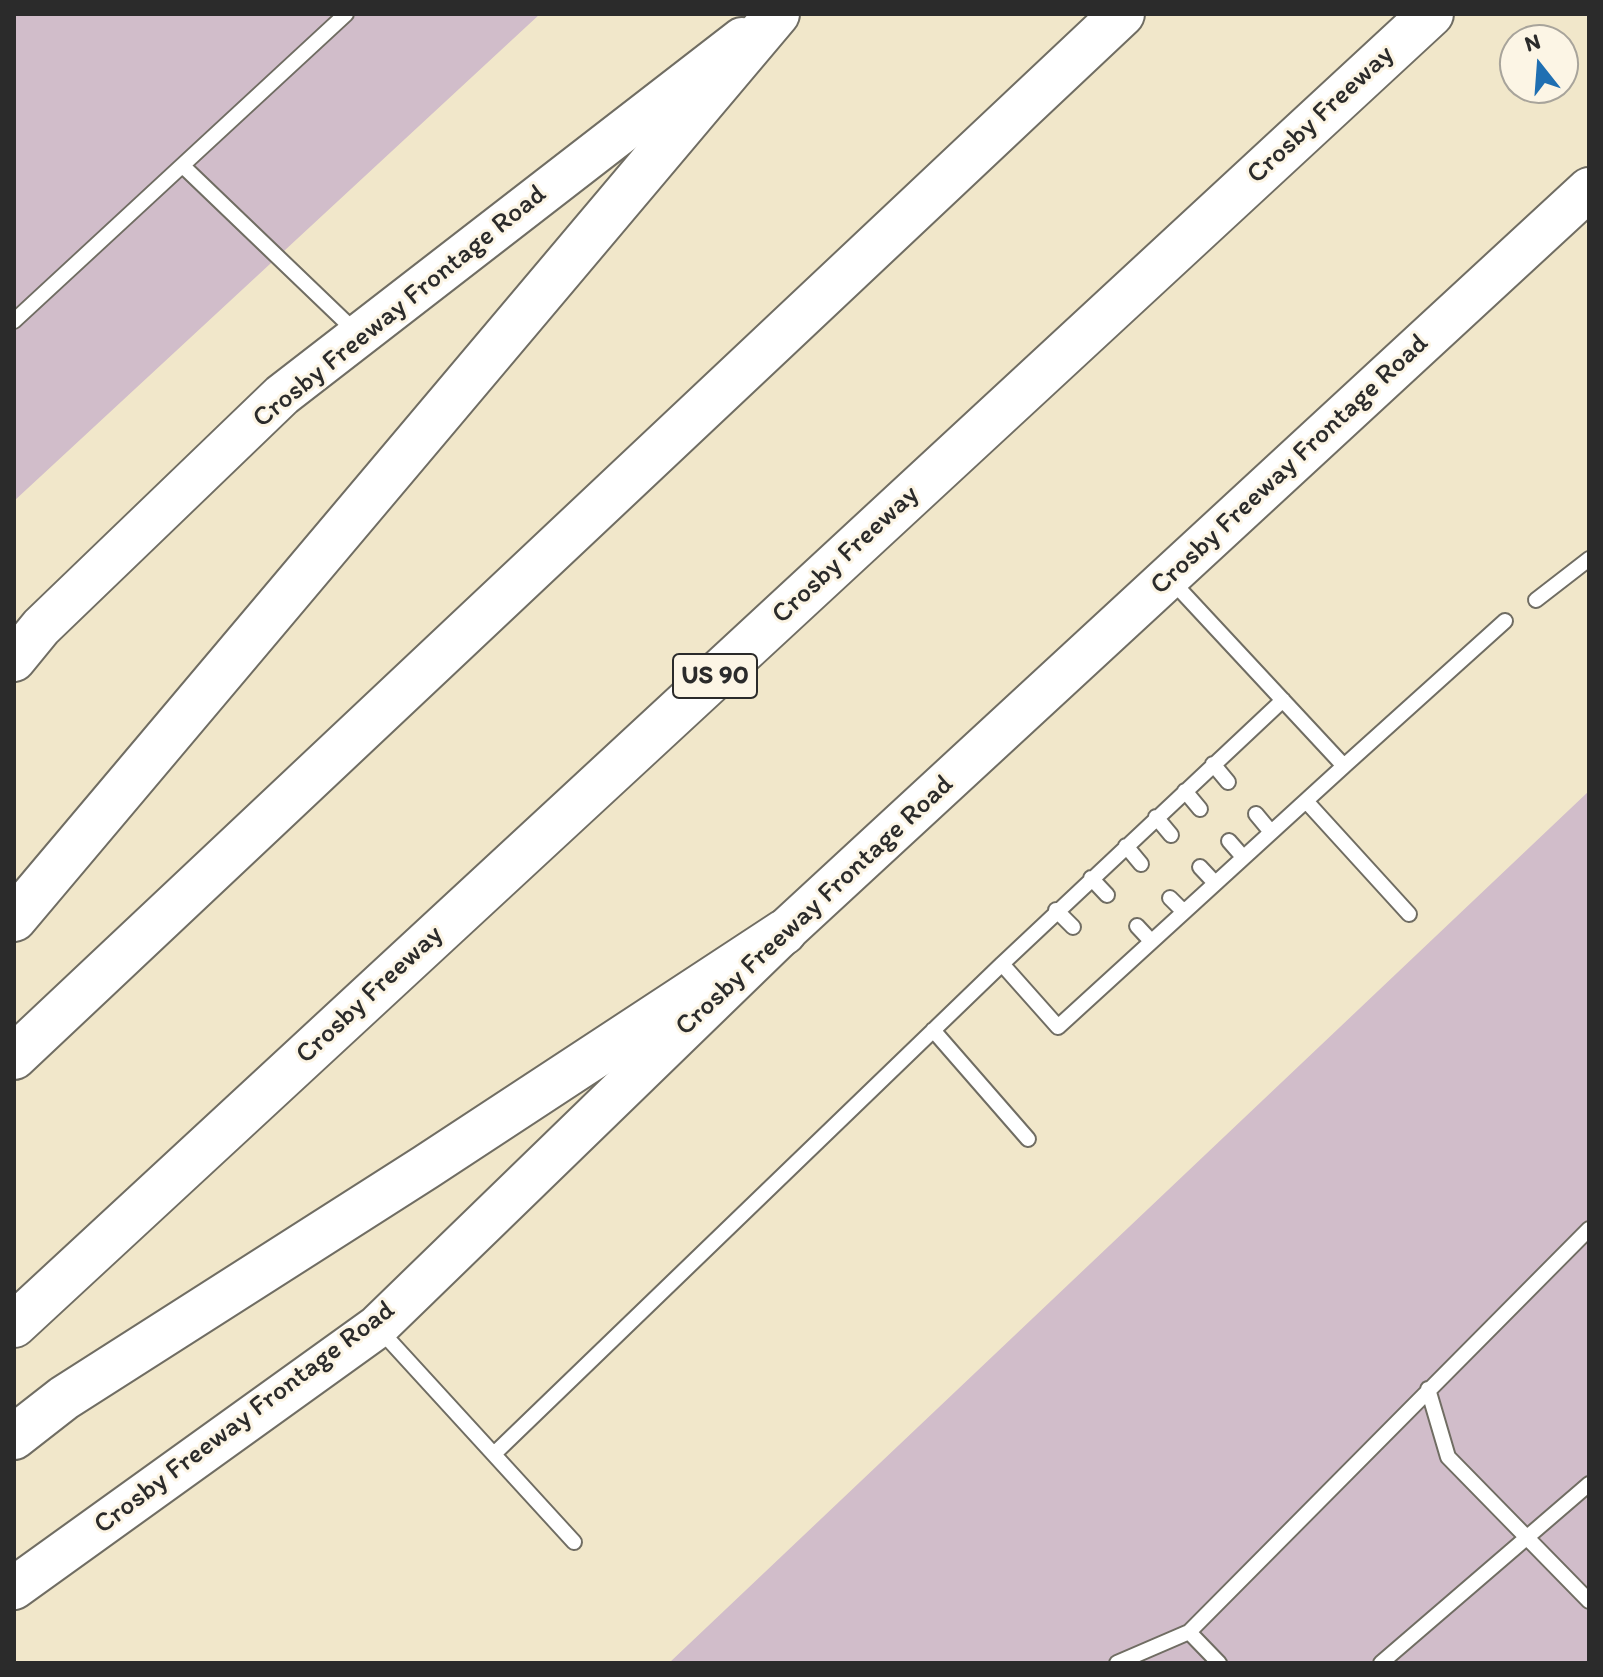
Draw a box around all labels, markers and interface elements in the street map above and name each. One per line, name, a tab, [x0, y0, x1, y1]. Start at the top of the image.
north arrow	[1499, 24, 1579, 104]
text: N	[1521, 27, 1543, 58]
street label: Crosby Freeway	[1241, 38, 1401, 192]
street label: Crosby Freeway Frontage Road	[246, 178, 554, 436]
street label: Crosby Freeway Frontage Road	[1144, 327, 1436, 603]
street label: Crosby Freeway	[766, 478, 926, 632]
road number: US 90	[673, 654, 757, 698]
street label: Crosby Freeway Frontage Road	[669, 768, 961, 1044]
street label: Crosby Freeway	[290, 918, 450, 1072]
street label: Crosby Freeway Frontage Road	[88, 1294, 402, 1542]

